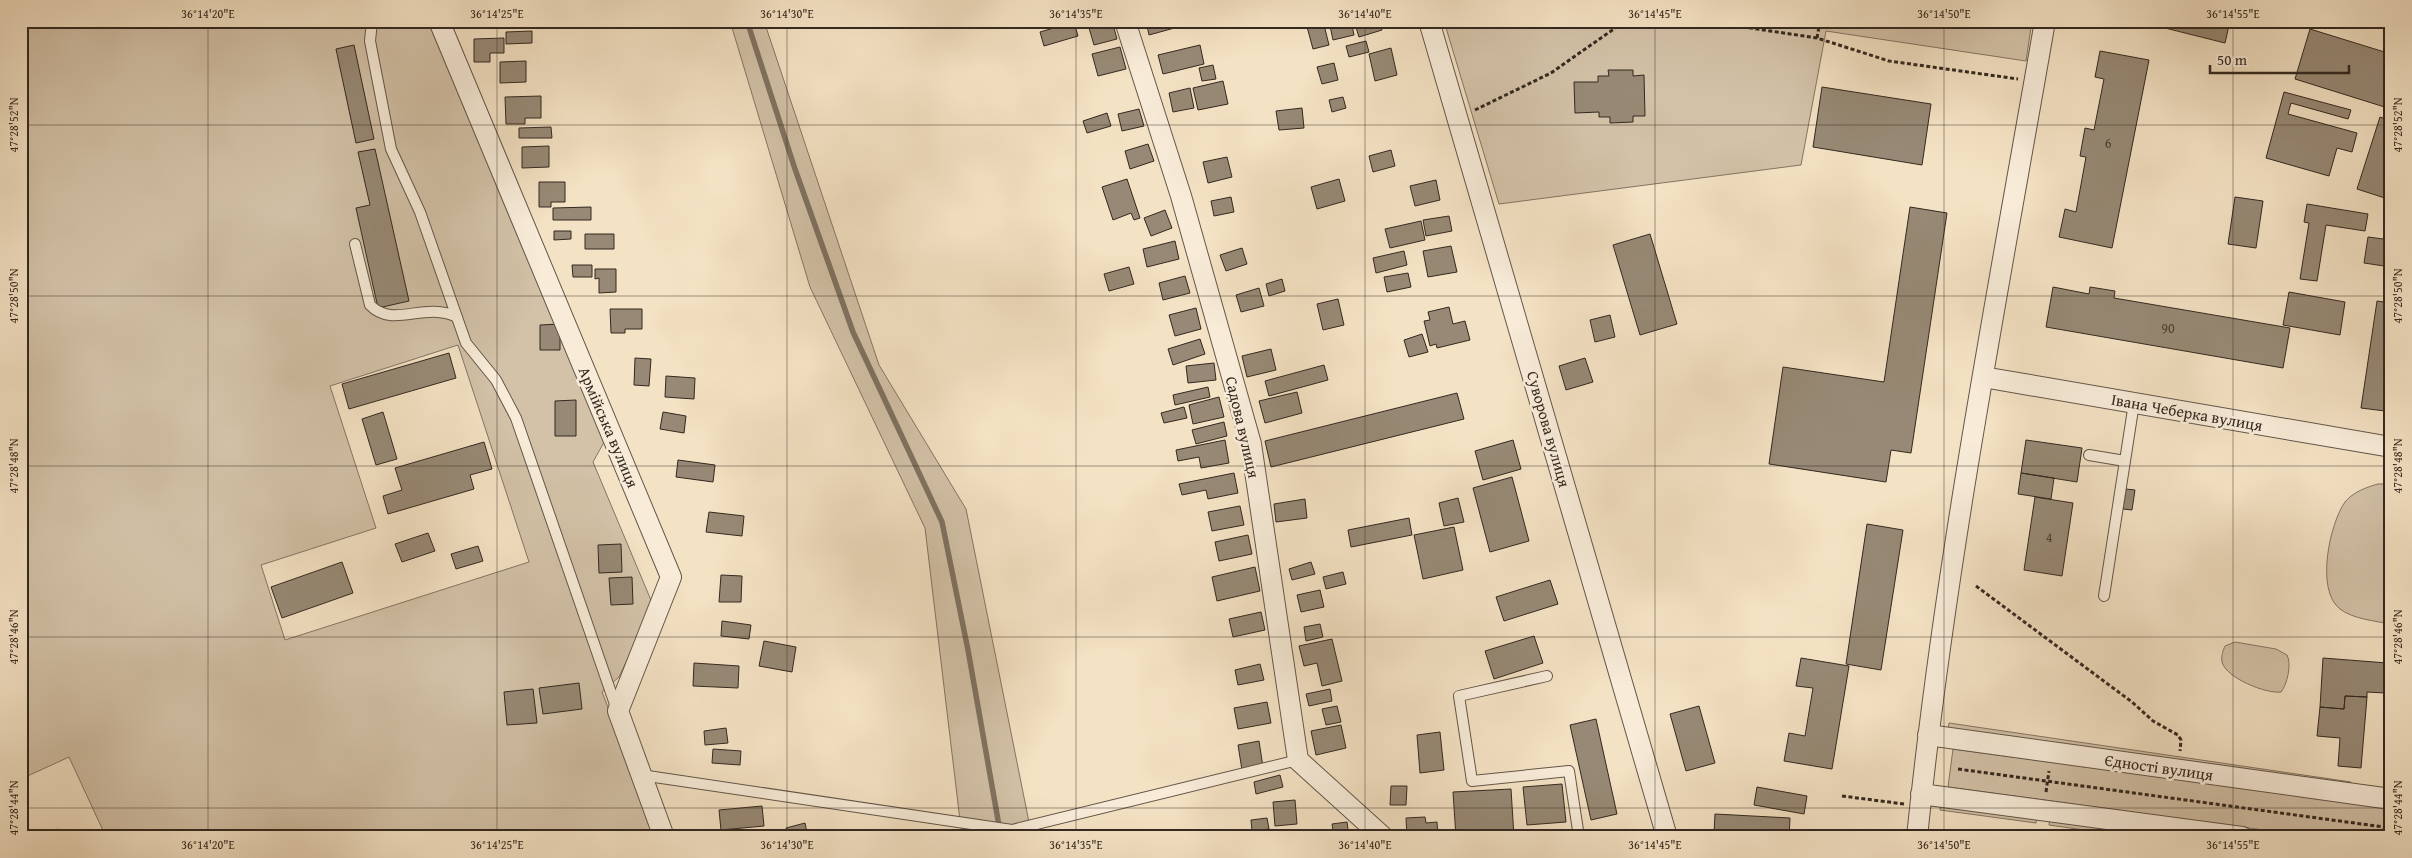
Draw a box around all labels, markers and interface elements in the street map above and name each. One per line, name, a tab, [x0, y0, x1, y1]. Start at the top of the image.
text: 36°14'20"E	[181, 5, 235, 22]
text: 36°14'25"E	[470, 5, 524, 22]
text: 36°14'30"E	[760, 5, 814, 22]
text: 36°14'35"E	[1049, 5, 1103, 22]
text: 36°14'40"E	[1338, 5, 1392, 22]
text: 36°14'45"E	[1628, 5, 1682, 22]
text: 36°14'50"E	[1917, 5, 1971, 22]
text: 36°14'55"E	[2206, 5, 2260, 22]
scale bar	[2210, 42, 2348, 74]
text: 50 m	[2217, 49, 2248, 70]
text: 47°28'52"N	[5, 97, 22, 153]
text: 47°28'52"N	[2389, 97, 2406, 153]
house number: 6	[2105, 133, 2112, 153]
text: 47°28'50"N	[5, 268, 22, 324]
text: 47°28'50"N	[2389, 268, 2406, 324]
house number: 90	[2161, 318, 2175, 338]
street label: Армійська вулиця	[573, 363, 645, 491]
street label: Суворова вулиця	[1521, 368, 1577, 490]
street label: Садова вулиця	[1220, 374, 1266, 480]
street label: Івана Чеберка вулиця	[2109, 387, 2265, 437]
text: 47°28'48"N	[5, 438, 22, 494]
text: 47°28'48"N	[2389, 438, 2406, 494]
house number: 4	[2046, 527, 2053, 547]
text: 47°28'46"N	[5, 609, 22, 665]
text: 47°28'46"N	[2389, 609, 2406, 665]
street label: Єдності вулиця	[2103, 748, 2215, 786]
text: 47°28'44"N	[5, 780, 22, 836]
text: 47°28'44"N	[2389, 780, 2406, 836]
text: 36°14'20"E	[181, 836, 235, 853]
text: 36°14'25"E	[470, 836, 524, 853]
text: 36°14'30"E	[760, 836, 814, 853]
text: 36°14'35"E	[1049, 836, 1103, 853]
text: 36°14'40"E	[1338, 836, 1392, 853]
text: 36°14'45"E	[1628, 836, 1682, 853]
text: 36°14'50"E	[1917, 836, 1971, 853]
text: 36°14'55"E	[2206, 836, 2260, 853]

